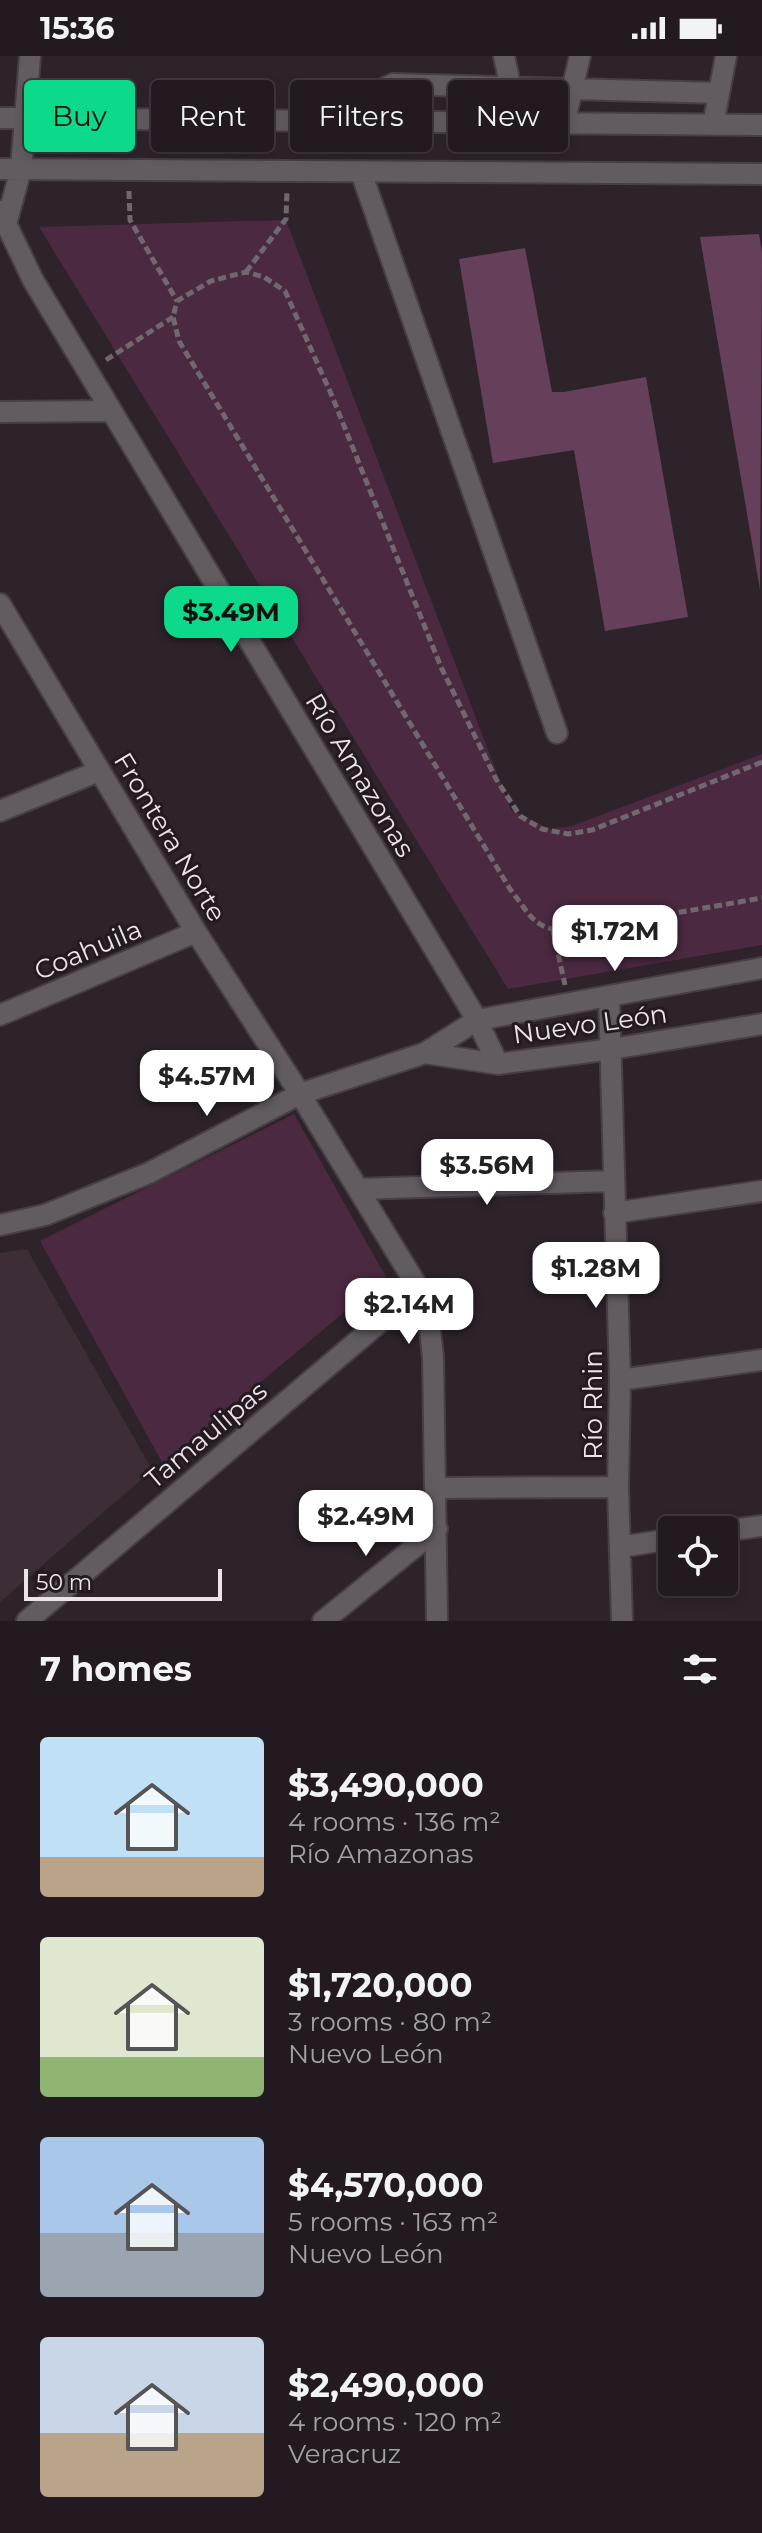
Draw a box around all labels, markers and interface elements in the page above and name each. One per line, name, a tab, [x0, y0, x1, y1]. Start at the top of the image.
text: 15:36	[40, 10, 114, 47]
chip: Buy	[24, 80, 135, 152]
chip: Rent	[151, 80, 274, 152]
chip: Filters	[290, 80, 432, 152]
chip: New	[448, 80, 568, 152]
pin: $3.49M	[166, 586, 296, 654]
text: $3.49M	[182, 596, 280, 628]
street label: Río Amazonas	[299, 687, 421, 863]
street label: Frontera Norte	[107, 747, 233, 927]
pin: $1.72M	[550, 905, 680, 973]
street label: Coahuila	[29, 913, 147, 987]
text: $1.72M	[570, 915, 660, 947]
street label: Nuevo León	[511, 997, 669, 1051]
pin: $4.57M	[142, 1050, 272, 1118]
text: $4.57M	[158, 1060, 256, 1092]
pin: $3.56M	[422, 1139, 552, 1207]
text: $3.56M	[439, 1149, 535, 1181]
pin: $1.28M	[531, 1242, 661, 1310]
text: $1.28M	[551, 1252, 641, 1284]
pin: $2.14M	[344, 1278, 474, 1346]
text: $2.14M	[363, 1288, 455, 1320]
street label: Río Rhin	[577, 1350, 609, 1460]
street label: Tamaulipas	[138, 1375, 274, 1495]
pin: $2.49M	[301, 1490, 431, 1558]
text: $2.49M	[317, 1500, 415, 1532]
map controls	[658, 1516, 738, 1596]
button: locate	[658, 1516, 738, 1596]
scale bar	[24, 1565, 222, 1601]
text: 50 m	[36, 1569, 92, 1596]
icon: filters	[678, 1647, 722, 1691]
text: 7 homes	[40, 1648, 192, 1690]
text: $3,490,000	[288, 1764, 484, 1806]
icon: home	[104, 1769, 200, 1865]
text: 4 rooms · 136 m²	[288, 1806, 501, 1838]
text: Río Amazonas	[288, 1838, 473, 1870]
text: $1,720,000	[288, 1964, 473, 2006]
icon: home	[104, 1969, 200, 2065]
text: 3 rooms · 80 m²	[288, 2006, 492, 2038]
text: Nuevo León	[288, 2038, 444, 2070]
text: $4,570,000	[288, 2164, 484, 2206]
icon: home	[104, 2169, 200, 2265]
text: 5 rooms · 163 m²	[288, 2206, 498, 2238]
text: Nuevo León	[288, 2238, 444, 2270]
text: $2,490,000	[288, 2364, 484, 2406]
icon: home	[104, 2369, 200, 2465]
text: 4 rooms · 120 m²	[288, 2406, 502, 2438]
text: Veracruz	[288, 2438, 401, 2470]

